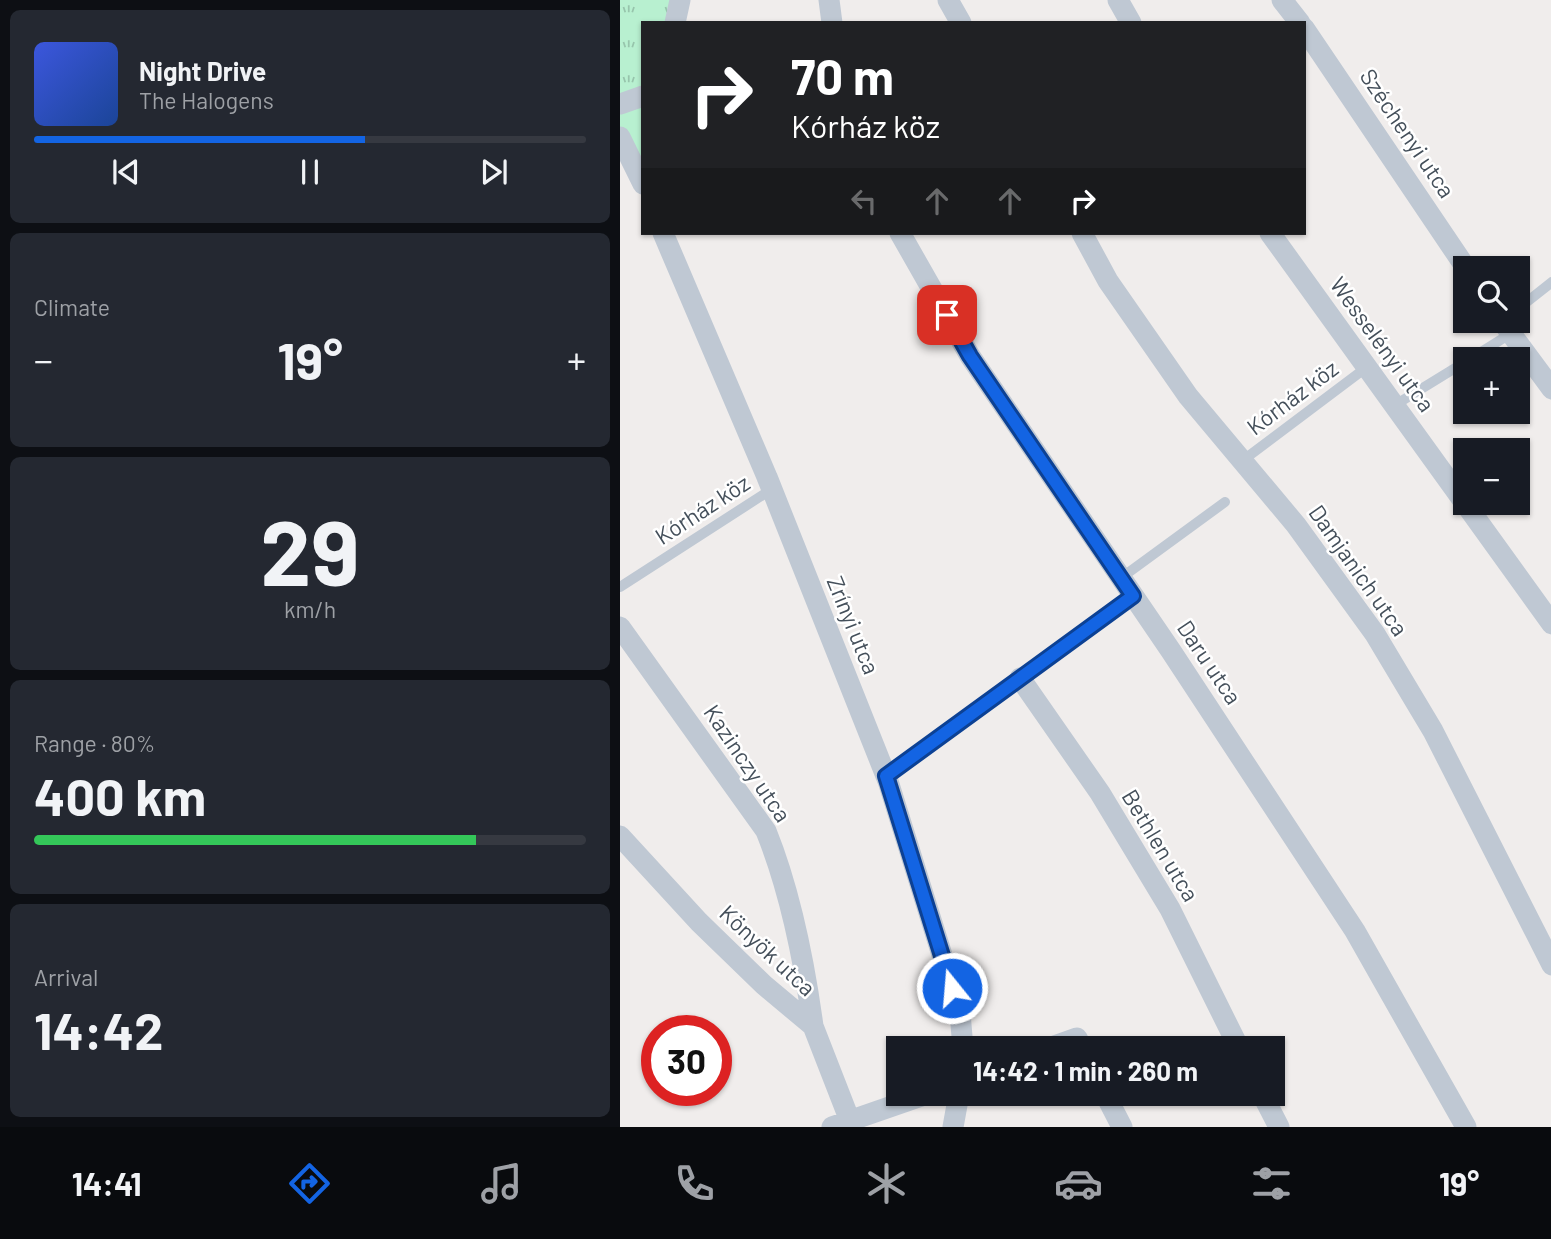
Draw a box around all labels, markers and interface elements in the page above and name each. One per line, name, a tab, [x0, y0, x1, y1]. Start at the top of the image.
text: 70 m	[791, 46, 894, 105]
icon: right	[676, 49, 767, 140]
text: Night Drive	[139, 55, 266, 86]
street label: Széchenyi utca	[1355, 63, 1461, 203]
text: The Halogens	[139, 86, 274, 114]
text: Kórház köz	[791, 106, 940, 144]
icon: previous	[107, 153, 145, 191]
icon: pause	[291, 153, 329, 191]
icon: next	[475, 153, 513, 191]
icon: left	[845, 182, 883, 220]
icon: ahead	[918, 182, 956, 220]
icon: ahead	[991, 182, 1029, 220]
icon: right	[1064, 182, 1102, 220]
map controls	[1453, 256, 1530, 515]
button: search	[1453, 256, 1530, 333]
street label: Wesselényi utca	[1325, 271, 1441, 417]
pin	[917, 285, 977, 345]
text: Climate	[34, 293, 110, 321]
icon: arrive	[928, 296, 966, 334]
text: 19°	[277, 328, 343, 390]
text: −	[34, 336, 53, 382]
text: +	[567, 336, 586, 382]
button: +	[1453, 347, 1530, 424]
street label: Kórház köz	[1241, 354, 1343, 440]
button: −	[1453, 438, 1530, 515]
street label: Kórház köz	[649, 468, 755, 550]
text: 29	[260, 495, 360, 604]
street label: Damjanich utca	[1304, 499, 1414, 641]
street label: Zrínyi utca	[822, 572, 886, 678]
text: km/h	[284, 595, 336, 623]
street label: Daru utca	[1172, 615, 1248, 709]
street label: Kazinczy utca	[698, 699, 798, 827]
text: Range · 80%	[34, 729, 155, 757]
text: 400 km	[34, 764, 206, 826]
street label: Bethlen utca	[1117, 784, 1205, 906]
street label: Könyök utca	[714, 899, 822, 1001]
position arrow	[915, 951, 989, 1025]
text: Arrival	[34, 963, 98, 991]
text: 14:42	[34, 998, 163, 1060]
speed limit sign: 30	[641, 1015, 732, 1106]
text: 14:42 · 1 min · 260 m	[973, 1055, 1198, 1086]
icon: directions	[285, 1159, 334, 1208]
icon: music	[477, 1159, 526, 1208]
icon: phone	[670, 1159, 719, 1208]
icon: climate	[862, 1159, 911, 1208]
icon: car	[1054, 1159, 1103, 1208]
icon: filters	[1247, 1159, 1296, 1208]
text: 14:41	[72, 1164, 142, 1202]
text: 19°	[1439, 1164, 1479, 1202]

